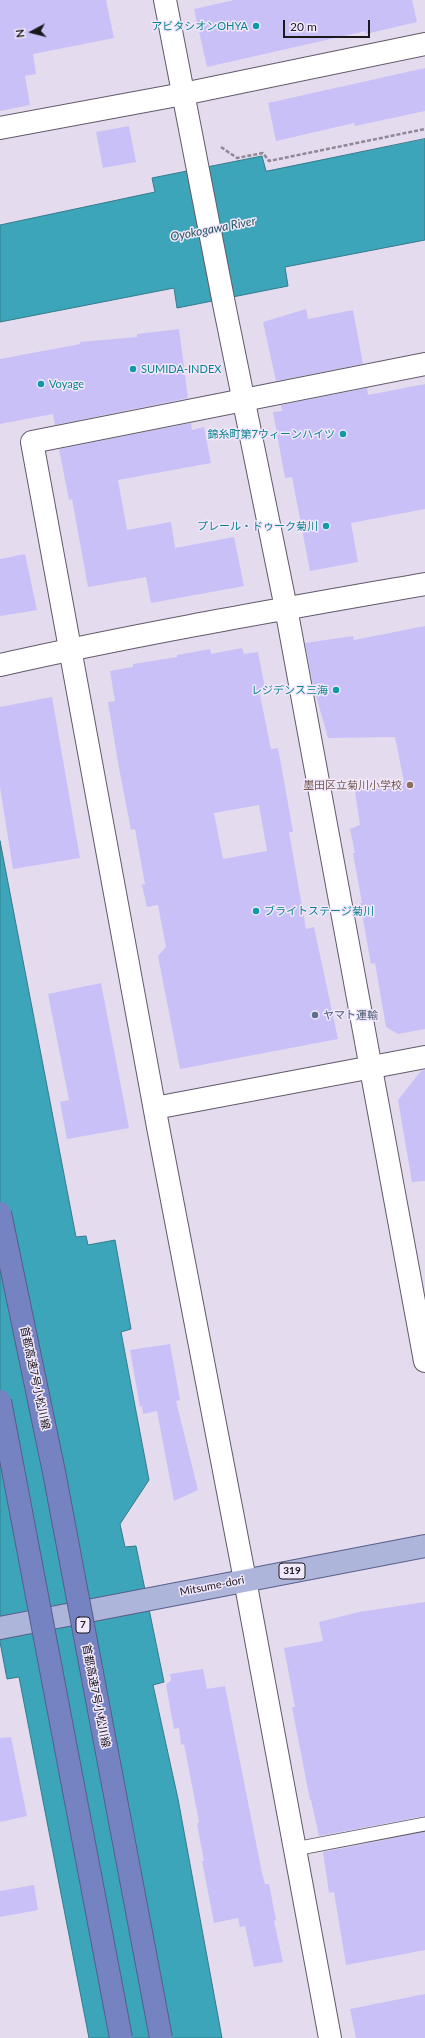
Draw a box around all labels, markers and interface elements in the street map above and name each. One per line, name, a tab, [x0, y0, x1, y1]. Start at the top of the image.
north arrow	[12, 12, 52, 52]
scale bar	[285, 12, 372, 38]
place label: アビタシオンOHYA	[151, 19, 248, 33]
text: 20 m	[290, 19, 317, 34]
marker: アビタシオンOHYA	[251, 21, 261, 31]
text: N	[13, 29, 27, 39]
water label: Oyokogawa River	[169, 214, 257, 244]
place label: SUMIDA-INDEX	[141, 362, 221, 376]
marker: SUMIDA-INDEX	[128, 364, 138, 374]
place label: Voyage	[49, 377, 84, 391]
marker: Voyage	[36, 379, 46, 389]
place label: 錦糸町第7ウィーンハイツ	[208, 427, 335, 441]
marker: 錦糸町第7ウィーンハイツ	[338, 429, 348, 439]
place label: プレール・ドゥーク菊川	[197, 519, 318, 533]
marker: プレール・ドゥーク菊川	[321, 521, 331, 531]
place label: レジデンス三海	[251, 683, 328, 697]
marker: レジデンス三海	[331, 685, 341, 695]
place label: 墨田区立菊川小学校	[303, 778, 402, 792]
marker: 墨田区立菊川小学校	[405, 780, 415, 790]
place label: ブライトステージ菊川	[264, 904, 374, 918]
marker: ブライトステージ菊川	[251, 906, 261, 916]
place label: ヤマト運輸	[323, 1008, 378, 1022]
marker: ヤマト運輸	[310, 1010, 320, 1020]
street label: 首都高速7号小松川線	[18, 1325, 52, 1431]
road number: 319	[279, 1563, 305, 1579]
street label: Mitsume-dori	[179, 1573, 245, 1599]
road number: 7	[76, 1617, 90, 1633]
street label: 首都高速7号小松川線	[79, 1643, 113, 1749]

